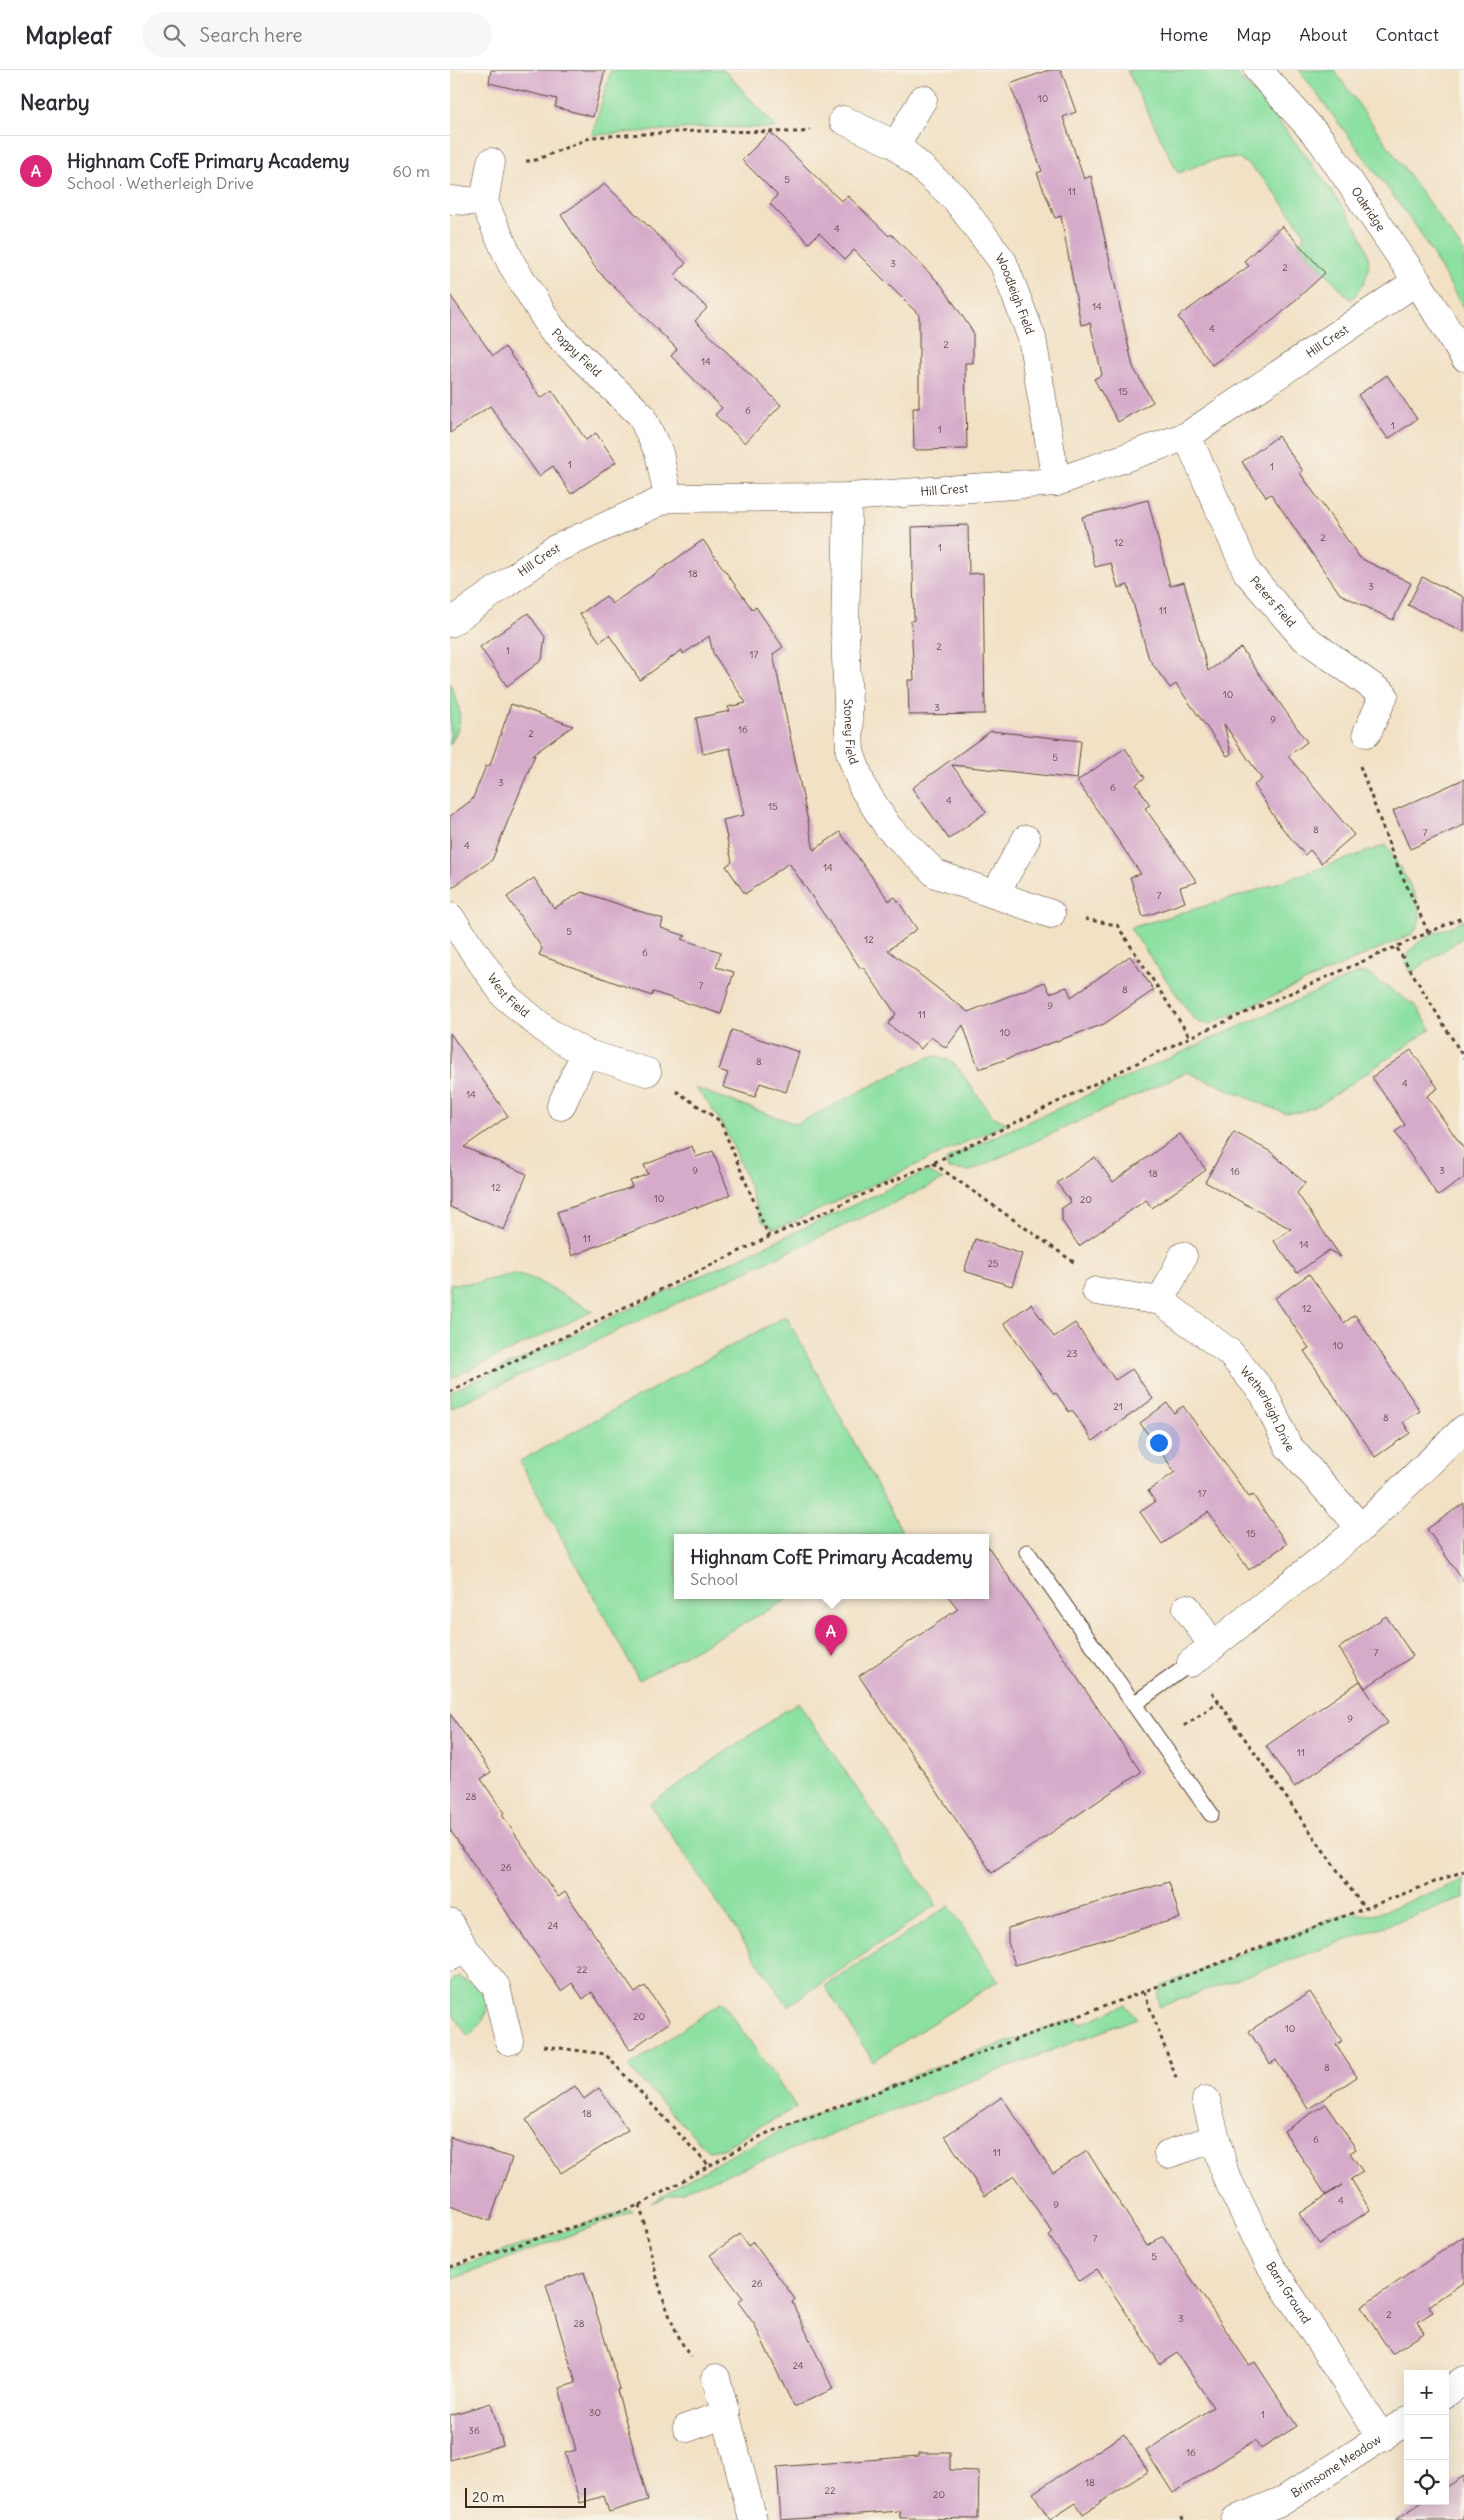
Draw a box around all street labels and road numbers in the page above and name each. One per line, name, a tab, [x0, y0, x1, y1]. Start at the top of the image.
street label: Oakridge	[1348, 184, 1389, 234]
street label: Woodleigh Field	[992, 250, 1038, 336]
street label: Hill Crest	[1303, 321, 1351, 361]
street label: Poppy Field	[549, 325, 605, 379]
street label: Hill Crest	[920, 480, 969, 499]
street label: Hill Crest	[515, 540, 562, 580]
street label: Peters Field	[1247, 573, 1299, 630]
street label: Stoney Field	[841, 699, 862, 767]
street label: West Field	[485, 970, 533, 1020]
street label: Wetherleigh Drive	[1237, 1363, 1298, 1455]
street label: Barn Ground	[1263, 2259, 1314, 2326]
street label: Brimsome Meadow	[1288, 2431, 1384, 2500]

